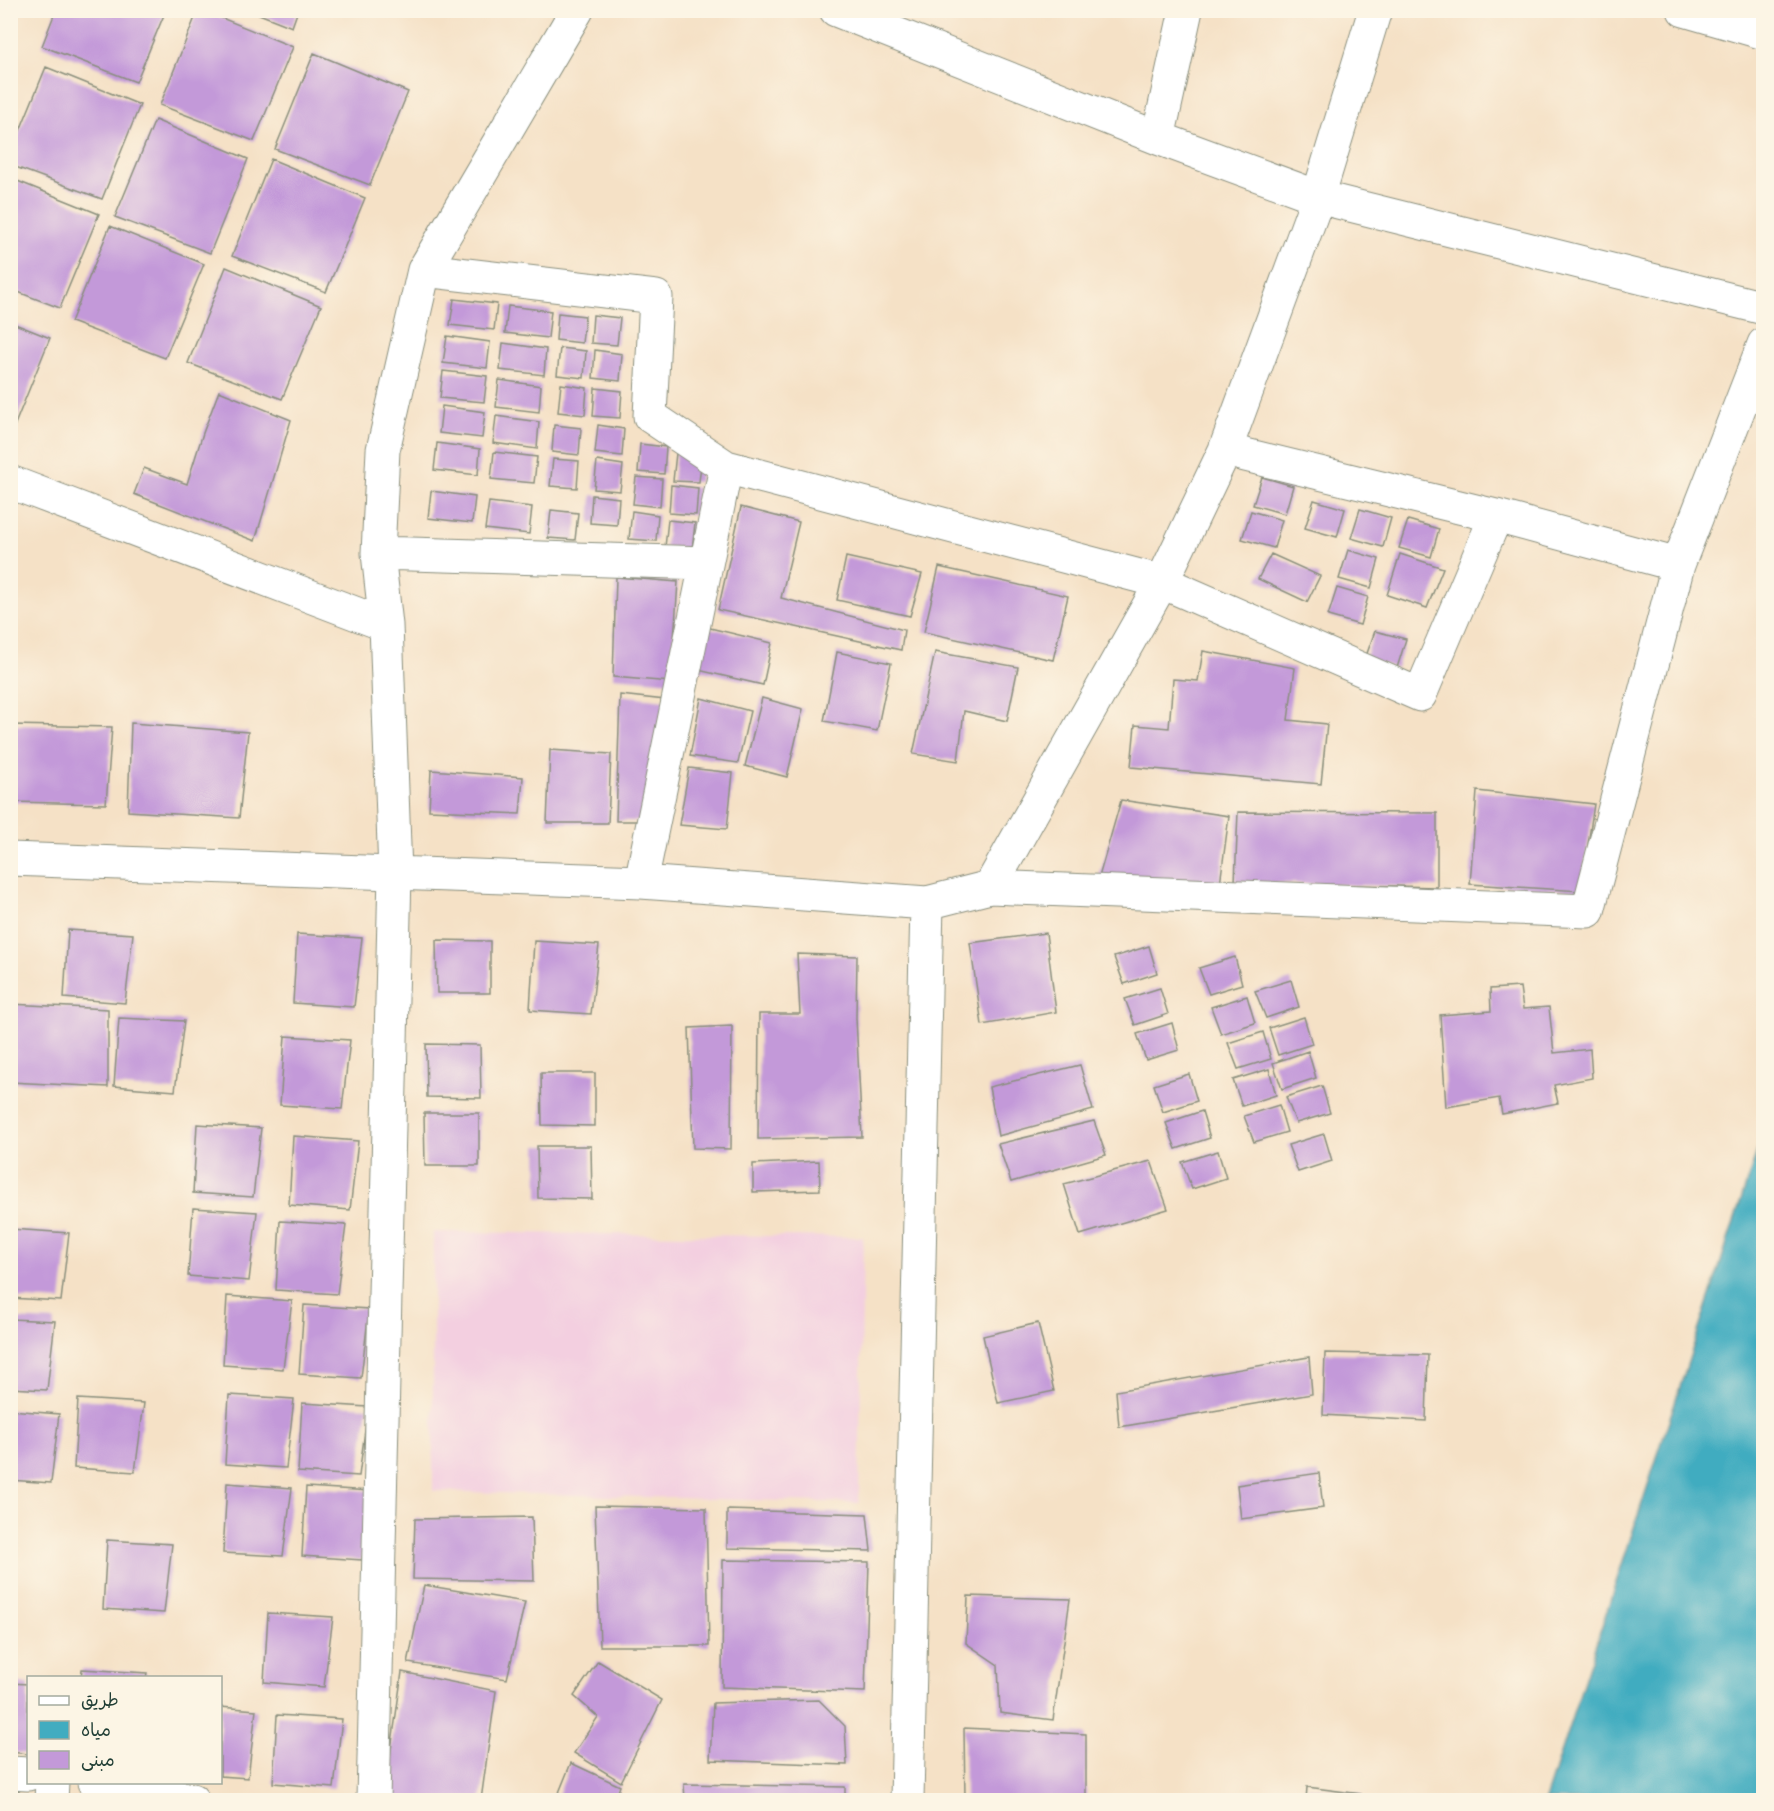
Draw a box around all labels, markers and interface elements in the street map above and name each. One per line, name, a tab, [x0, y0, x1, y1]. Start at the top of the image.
legend	[27, 1676, 222, 1784]
text: طريق	[81, 1687, 119, 1711]
text: مياه	[81, 1717, 111, 1741]
text: مبنى	[81, 1747, 115, 1771]

